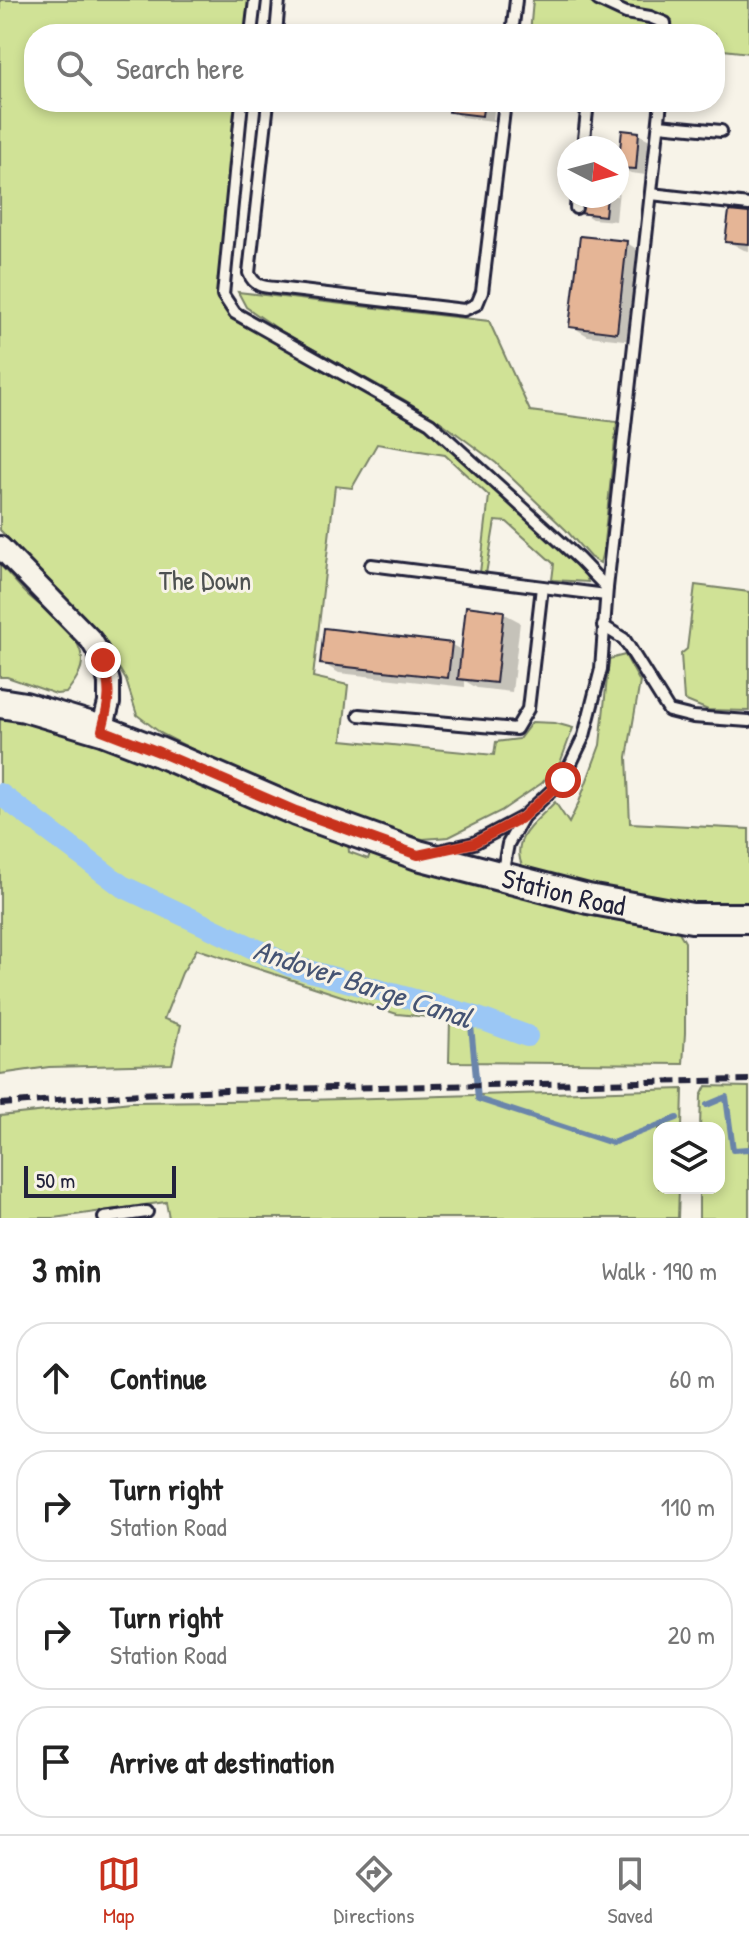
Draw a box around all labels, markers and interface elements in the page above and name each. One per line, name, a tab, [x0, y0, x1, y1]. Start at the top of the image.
search box	[24, 24, 725, 112]
icon: search	[52, 46, 96, 90]
text: Search here	[116, 48, 244, 88]
north arrow	[557, 136, 629, 208]
park label: The Down	[159, 561, 251, 599]
route end	[85, 642, 121, 678]
route start	[545, 762, 581, 798]
street label: Station Road	[498, 859, 629, 924]
water label: Andover Barge Canal	[249, 929, 479, 1039]
map controls	[653, 1122, 725, 1194]
button: layers	[653, 1122, 725, 1194]
scale bar	[24, 1162, 176, 1198]
text: 50 m	[36, 1165, 75, 1195]
text: 3 min	[32, 1247, 101, 1293]
text: Walk · 190 m	[602, 1253, 717, 1288]
icon: ahead	[34, 1356, 78, 1400]
text: Continue	[110, 1358, 207, 1398]
text: 60 m	[669, 1361, 715, 1396]
text: Turn right	[110, 1469, 223, 1509]
icon: right	[34, 1484, 78, 1528]
text: 110 m	[661, 1489, 715, 1524]
text: Station Road	[110, 1509, 227, 1544]
text: Turn right	[110, 1597, 223, 1637]
icon: right	[34, 1612, 78, 1656]
text: 20 m	[668, 1617, 715, 1652]
text: Station Road	[110, 1637, 227, 1672]
icon: arrive	[34, 1740, 78, 1784]
text: Arrive at destination	[110, 1742, 335, 1782]
tab: Map	[97, 1852, 141, 1930]
tab: Directions	[334, 1852, 415, 1930]
tab: Saved	[608, 1852, 652, 1930]

